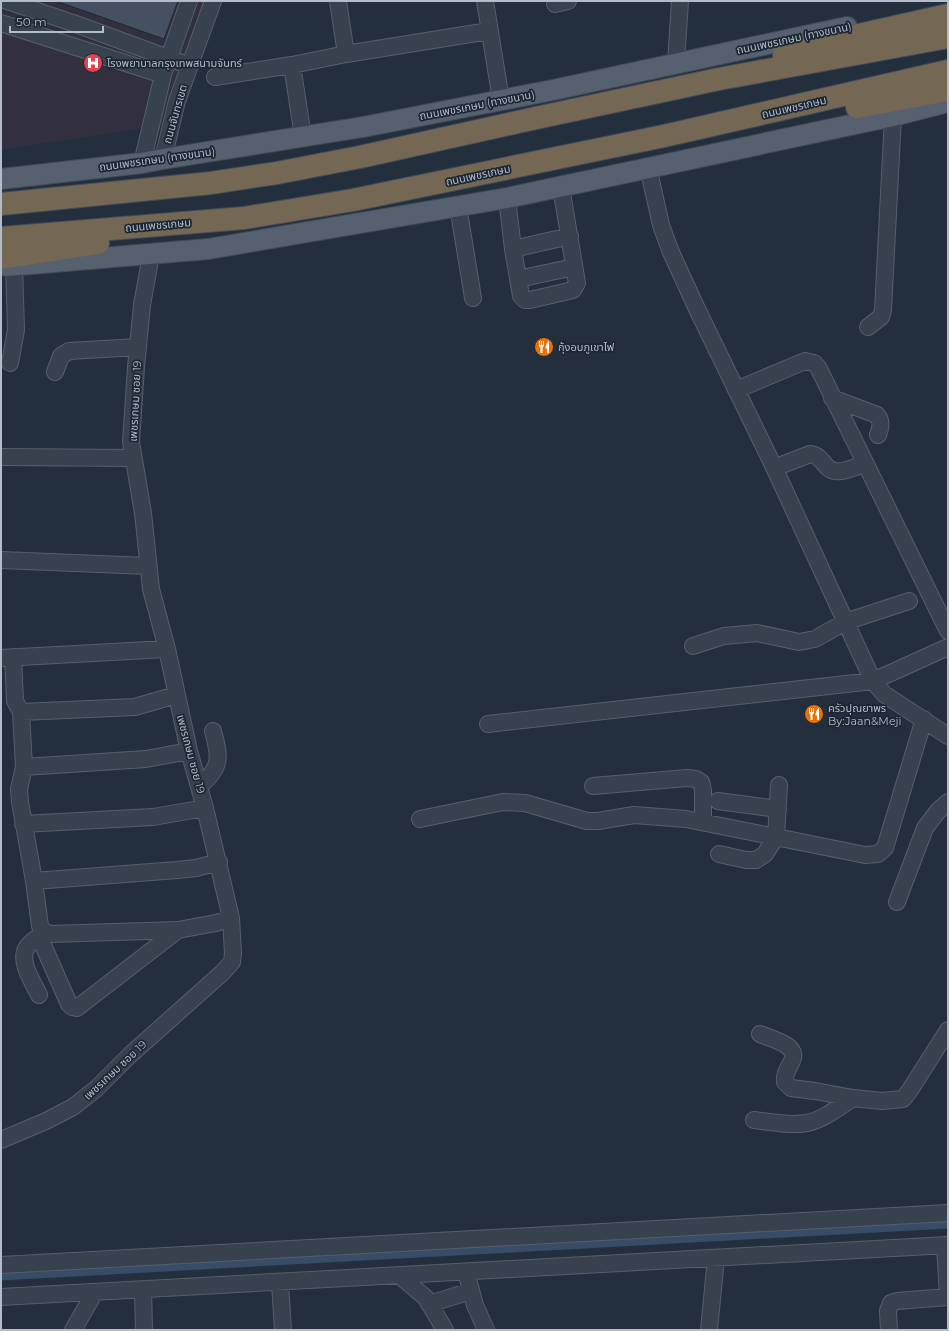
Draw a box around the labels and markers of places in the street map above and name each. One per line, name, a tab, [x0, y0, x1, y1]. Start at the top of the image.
hospital icon: โรงพยาบาลกรุงเทพสนามจันทร์	[82, 52, 104, 74]
place label: โรงพยาบาลกรุงเทพสนามจันทร์	[107, 56, 243, 70]
restaurant icon: กุ้งอบภูเขาไฟ	[533, 336, 555, 358]
place label: กุ้งอบภูเขาไฟ	[558, 340, 615, 354]
place label: ครัวปุณยาพร By:Jaan&Meji	[828, 701, 901, 728]
restaurant icon: ครัวปุณยาพร By:Jaan&Meji	[803, 703, 825, 725]

